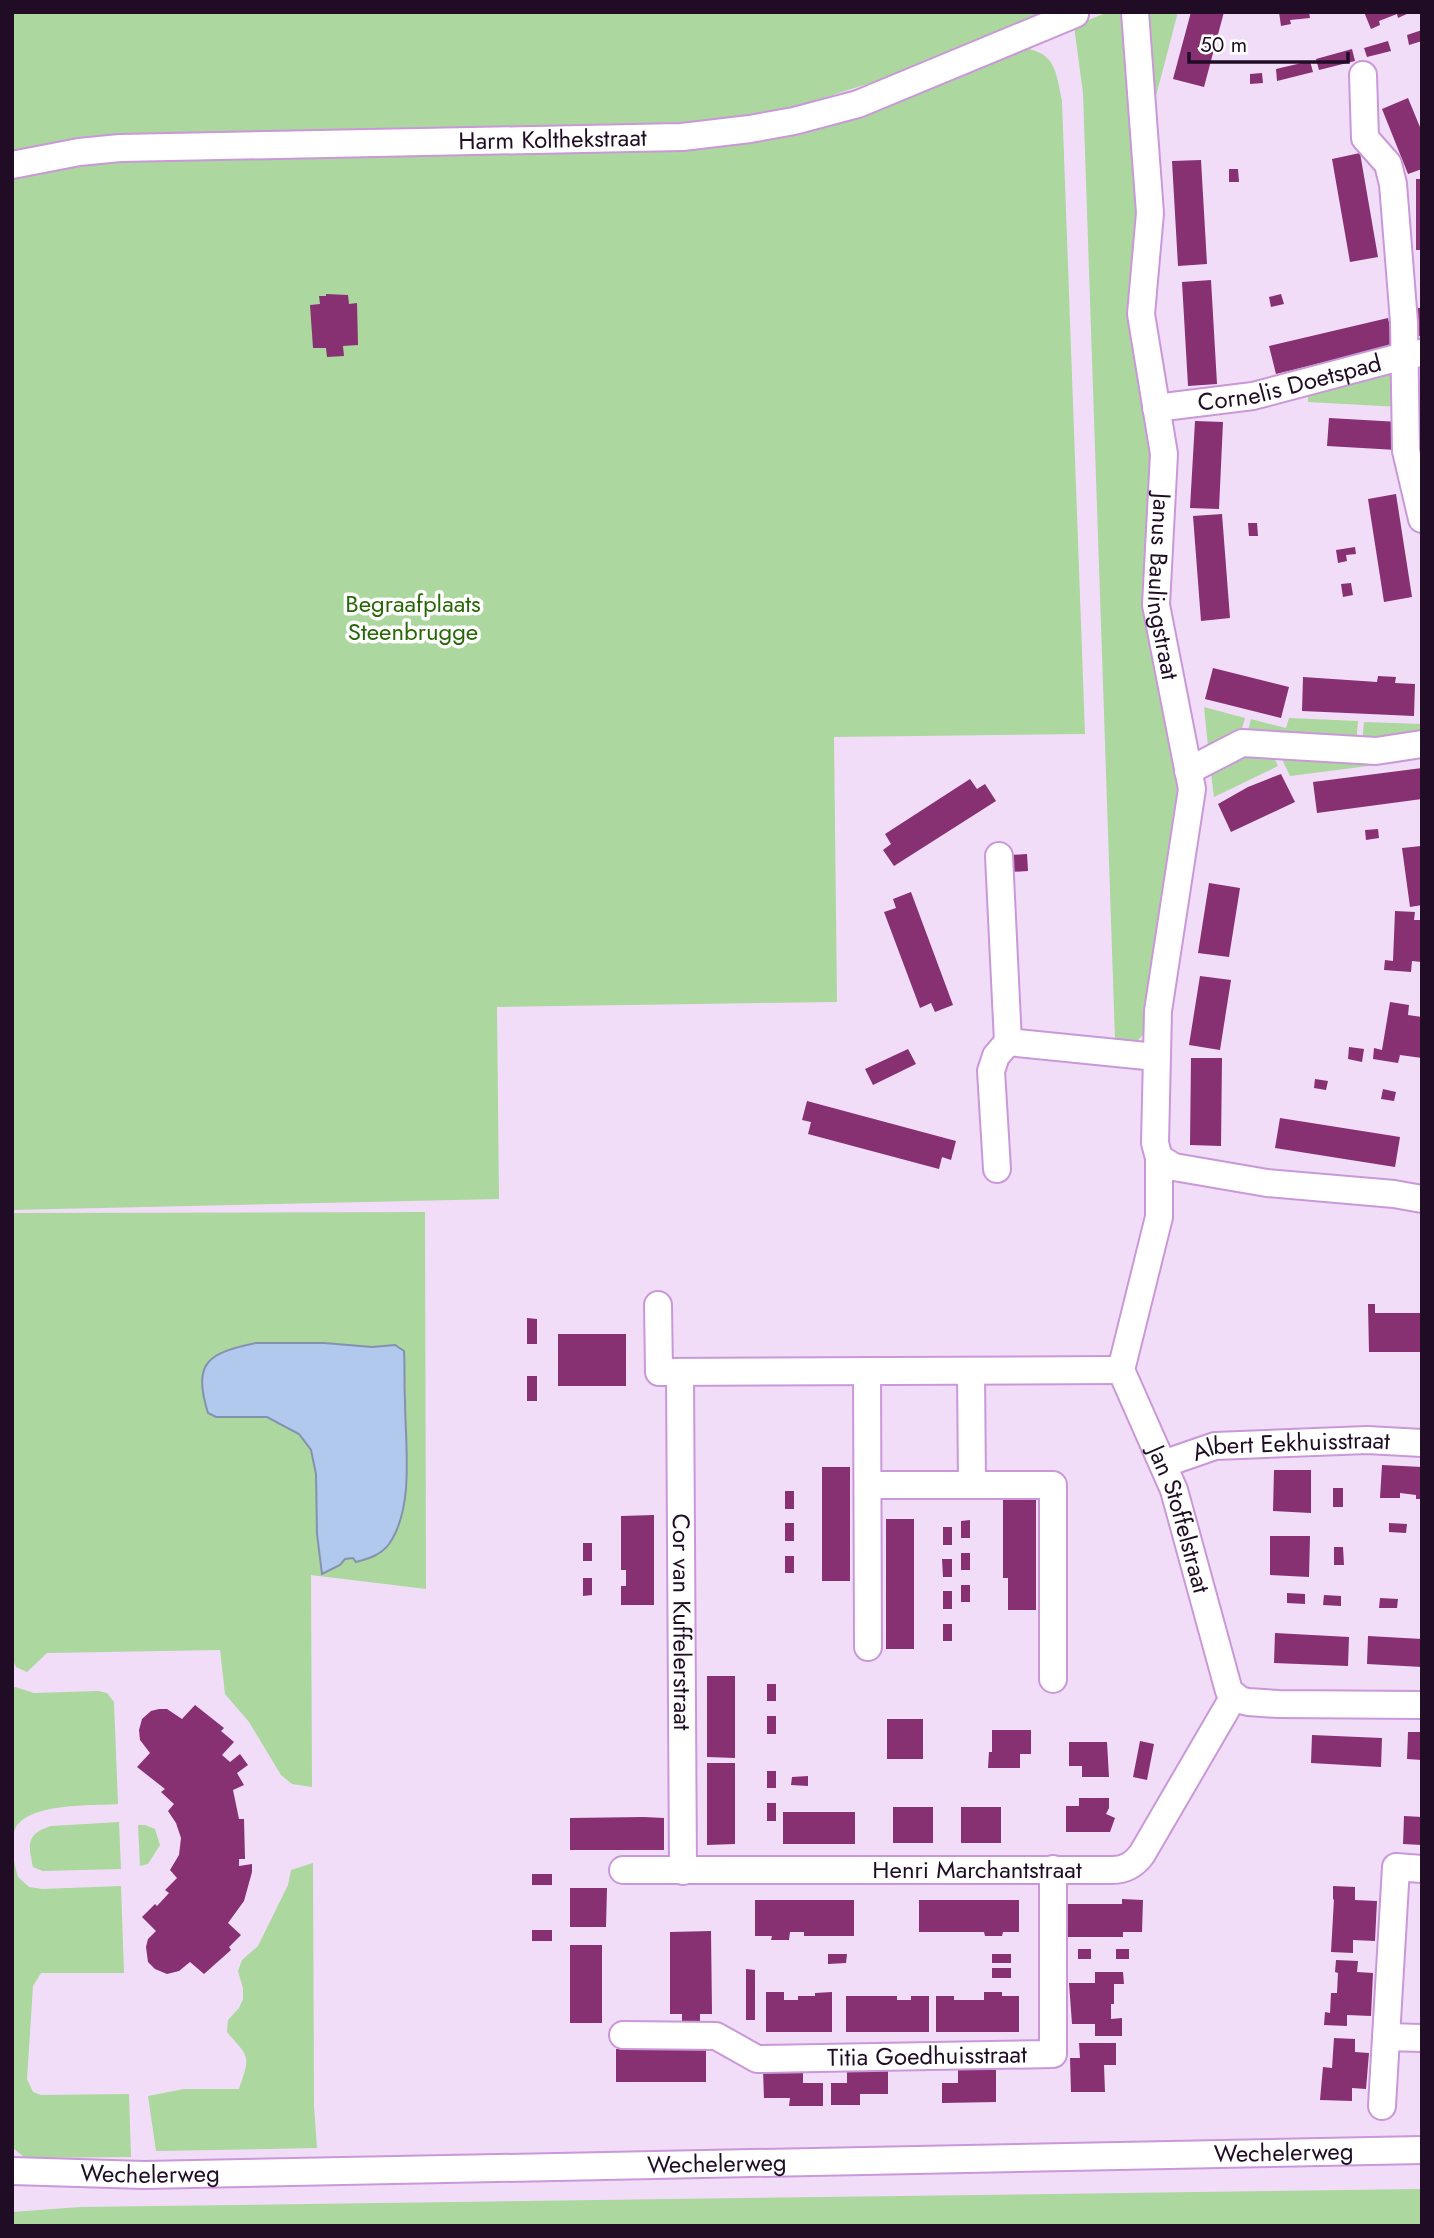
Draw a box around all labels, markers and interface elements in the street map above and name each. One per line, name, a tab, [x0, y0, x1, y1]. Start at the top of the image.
scale bar	[1189, 21, 1348, 65]
text: 50 m	[1200, 30, 1247, 60]
street label: Harm Kolthekstraat	[458, 120, 647, 158]
street label: Cornelis Doetspad	[1196, 345, 1385, 420]
street label: Janus Baulingstraat	[1139, 489, 1188, 683]
park label: Begraafplaats Steenbrugge	[345, 586, 481, 649]
street label: Albert Eekhuisstraat	[1187, 1422, 1391, 1470]
street label: Jan Stoffelstraat	[1138, 1437, 1219, 1597]
street label: Cor van Kuffelerstraat	[664, 1513, 700, 1731]
street label: Henri Marchantstraat	[872, 1852, 1082, 1887]
street label: Titia Goedhuisstraat	[827, 2036, 1027, 2075]
street label: Wechelerweg	[1214, 2133, 1354, 2171]
street label: Wechelerweg	[647, 2144, 787, 2182]
street label: Wechelerweg	[80, 2155, 220, 2192]

